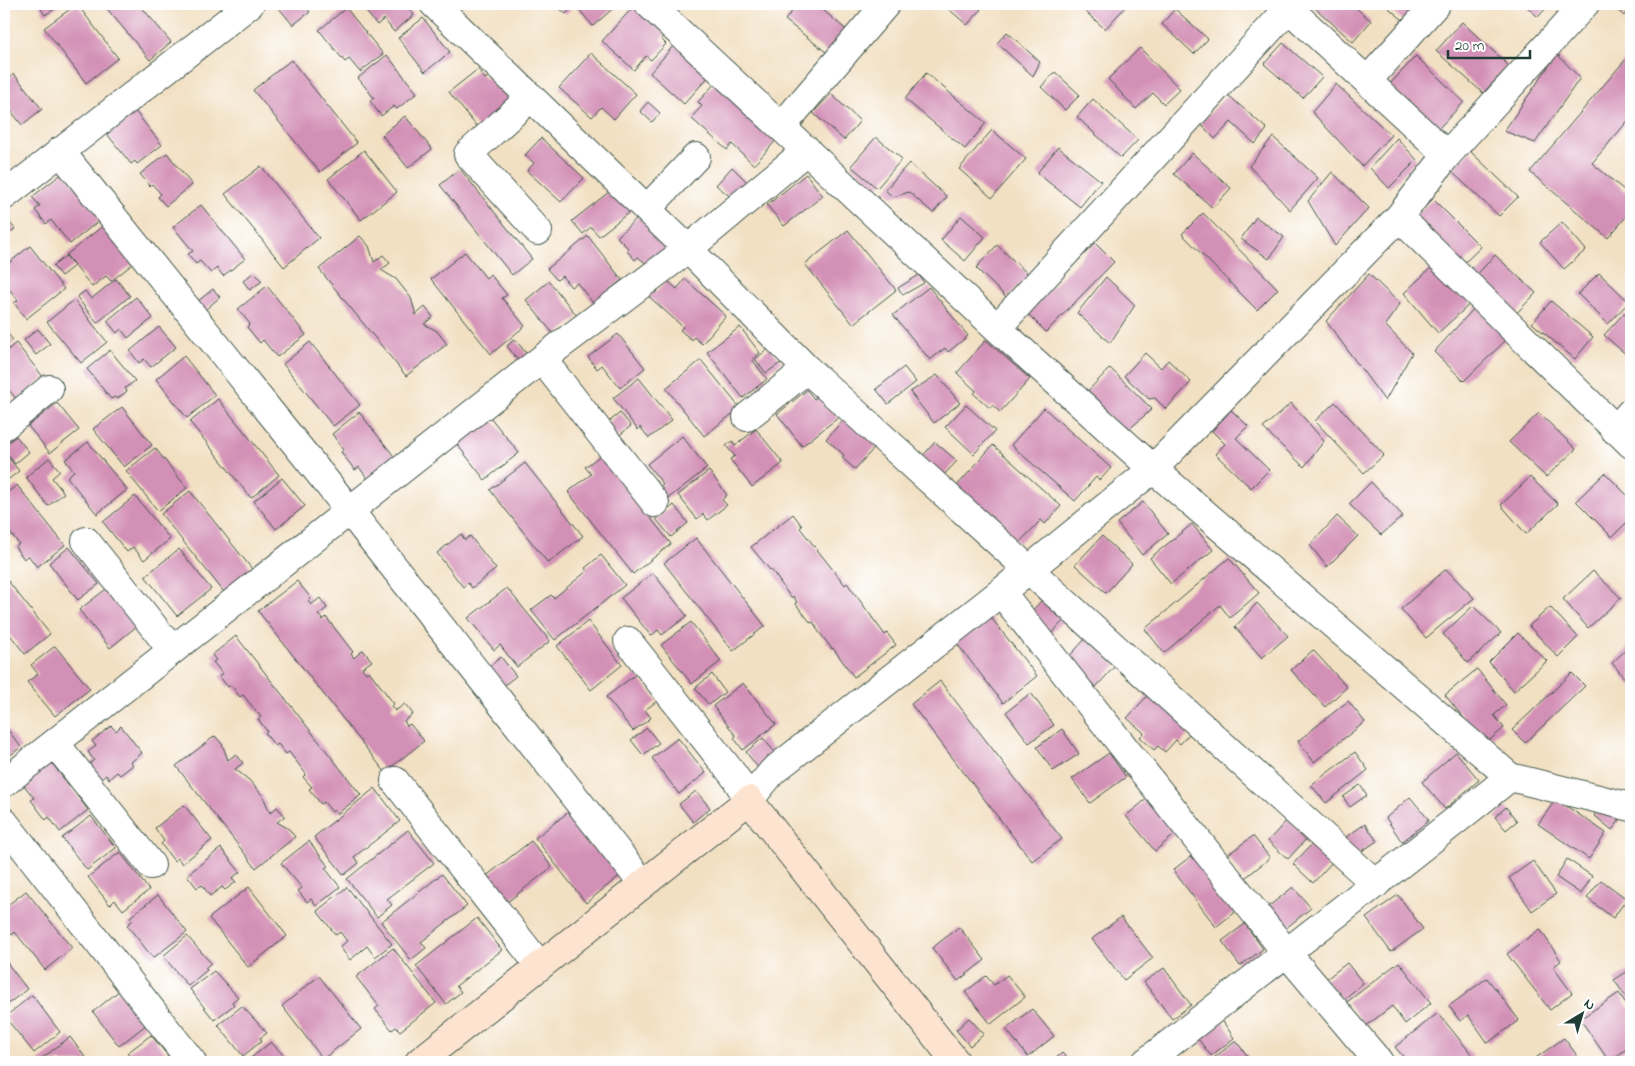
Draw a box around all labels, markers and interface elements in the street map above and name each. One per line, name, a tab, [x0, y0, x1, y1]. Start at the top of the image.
scale bar	[1448, 28, 1530, 60]
text: 20 m	[1455, 35, 1485, 57]
north arrow	[1558, 988, 1608, 1038]
text: N	[1579, 994, 1599, 1016]

